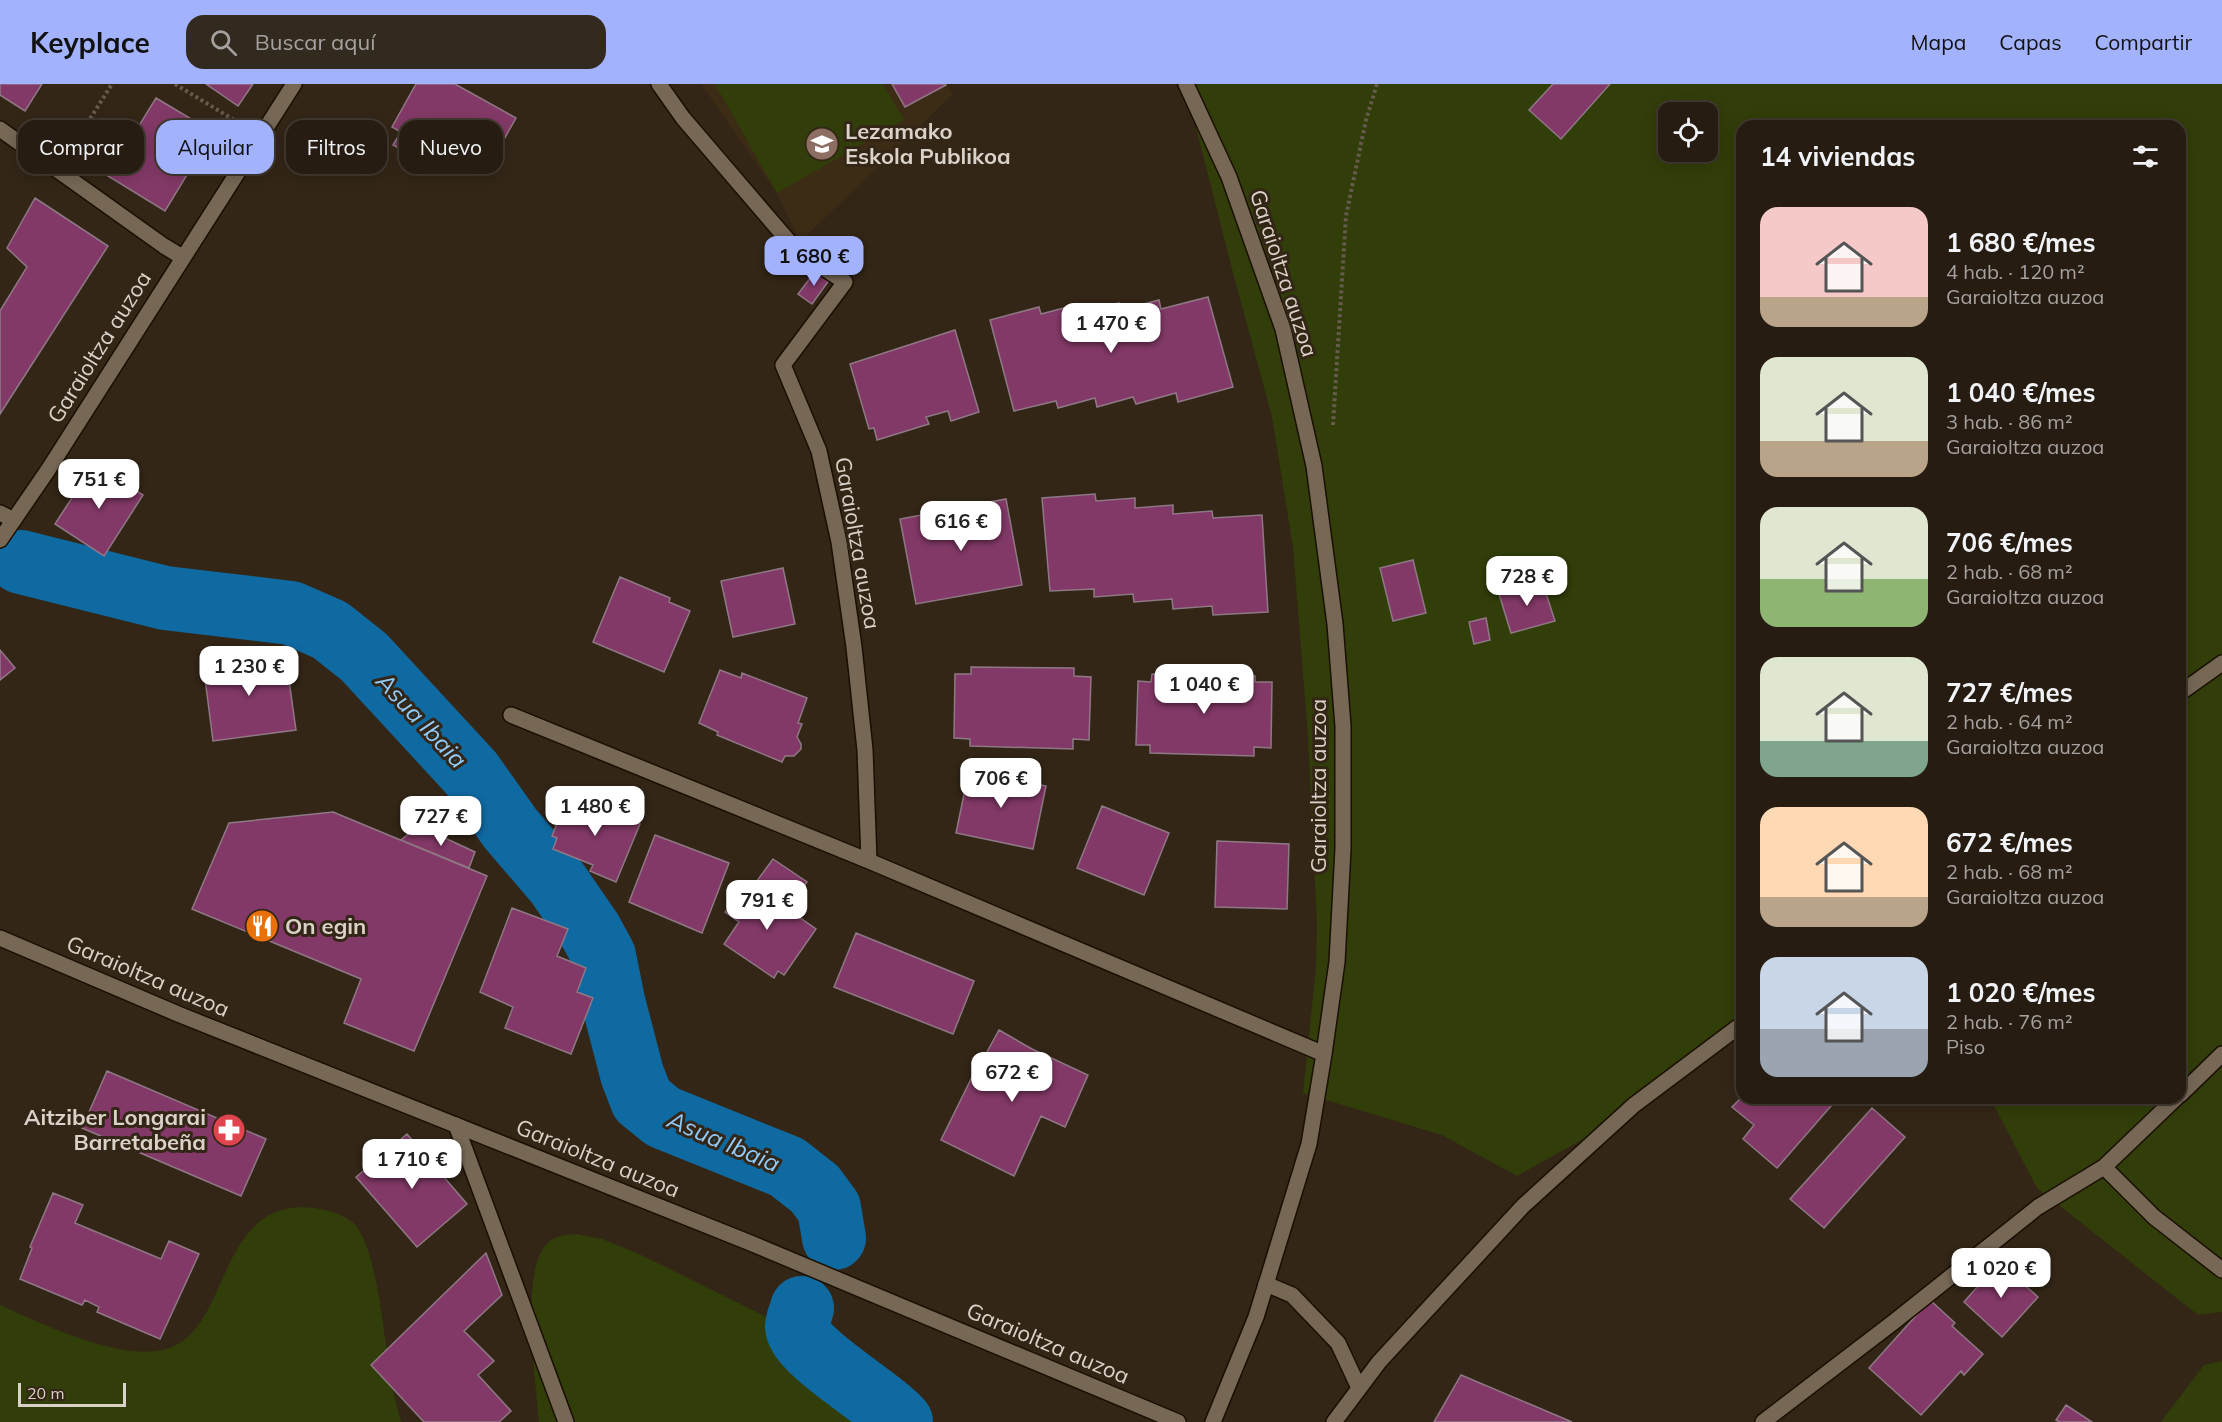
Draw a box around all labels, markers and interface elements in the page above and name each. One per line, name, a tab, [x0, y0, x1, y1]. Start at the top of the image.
search box	[186, 15, 606, 69]
text: Keyplace	[30, 25, 150, 60]
icon: search	[207, 26, 240, 59]
text: Buscar aquí	[255, 28, 375, 56]
text: Mapa	[1911, 29, 1966, 55]
text: Capas	[1999, 29, 2062, 55]
text: Compartir	[2095, 29, 2192, 55]
map controls	[1658, 102, 1718, 162]
button: locate	[1658, 102, 1718, 162]
place label: Lezamako Eskola Publikoa	[845, 117, 1011, 170]
chip: Comprar	[18, 120, 144, 174]
chip: Alquilar	[156, 120, 274, 174]
chip: Filtros	[286, 120, 387, 174]
chip: Nuevo	[399, 120, 503, 174]
school or university icon: Lezamako Eskola Publikoa	[804, 126, 840, 162]
text: 14 viviendas	[1760, 140, 1915, 173]
icon: filters	[2129, 140, 2162, 173]
street label: Garaioltza auzoa	[1244, 186, 1324, 360]
text: 1 680 €/mes	[1946, 226, 2096, 259]
icon: home	[1808, 231, 1880, 303]
pin: 1 680 €	[759, 236, 869, 287]
text: 1 680 €	[779, 243, 849, 268]
text: 4 hab. · 120 m²	[1946, 259, 2085, 284]
street label: Garaioltza auzoa	[41, 266, 157, 428]
text: Garaioltza auzoa	[1946, 284, 2104, 309]
pin: 1 470 €	[1056, 303, 1166, 354]
text: 1 470 €	[1076, 310, 1146, 335]
text: 1 040 €/mes	[1946, 376, 2096, 409]
icon: home	[1808, 381, 1880, 453]
text: 3 hab. · 86 m²	[1946, 409, 2073, 434]
text: Garaioltza auzoa	[1946, 434, 2104, 459]
street label: Garaioltza auzoa	[829, 455, 887, 631]
pin: 751 €	[57, 459, 141, 510]
text: 751 €	[72, 466, 126, 491]
pin: 616 €	[919, 501, 1003, 552]
text: 616 €	[934, 508, 988, 533]
text: 706 €/mes	[1946, 526, 2073, 559]
icon: home	[1808, 531, 1880, 603]
pin: 728 €	[1485, 556, 1569, 607]
text: 2 hab. · 68 m²	[1946, 559, 2073, 584]
text: 728 €	[1500, 563, 1554, 588]
text: Garaioltza auzoa	[1946, 584, 2104, 609]
pin: 1 230 €	[194, 646, 304, 697]
text: 1 230 €	[214, 653, 284, 678]
pin: 1 040 €	[1149, 664, 1259, 715]
water label: Asua Ibaia	[370, 666, 474, 774]
text: 1 040 €	[1169, 671, 1239, 696]
text: 727 €/mes	[1946, 676, 2073, 709]
icon: home	[1808, 681, 1880, 753]
street label: Garaioltza auzoa	[1304, 699, 1332, 873]
text: 2 hab. · 64 m²	[1946, 709, 2073, 734]
text: Garaioltza auzoa	[1946, 734, 2104, 759]
pin: 706 €	[959, 758, 1043, 809]
text: 706 €	[974, 765, 1028, 790]
pin: 1 480 €	[540, 786, 650, 837]
text: 1 480 €	[560, 793, 630, 818]
pin: 727 €	[399, 796, 483, 847]
text: 727 €	[414, 803, 468, 828]
text: 672 €/mes	[1946, 826, 2073, 859]
icon: home	[1808, 831, 1880, 903]
text: 2 hab. · 68 m²	[1946, 859, 2073, 884]
pin: 791 €	[725, 880, 809, 931]
text: Garaioltza auzoa	[1946, 884, 2104, 909]
text: 791 €	[740, 887, 794, 912]
restaurant icon: On egin	[244, 908, 280, 944]
place label: On egin	[285, 912, 366, 940]
street label: Garaioltza auzoa	[62, 929, 234, 1023]
text: 1 020 €/mes	[1946, 976, 2096, 1009]
icon: home	[1808, 981, 1880, 1053]
text: 2 hab. · 76 m²	[1946, 1009, 2073, 1034]
text: Piso	[1946, 1034, 1985, 1059]
pin: 672 €	[970, 1052, 1054, 1103]
text: 672 €	[985, 1059, 1039, 1084]
place label: Aitziber Longarai Barretabeña	[24, 1103, 206, 1156]
water label: Asua Ibaia	[662, 1104, 785, 1178]
pharmacy icon: Aitziber Longarai Barretabeña	[211, 1112, 247, 1148]
street label: Garaioltza auzoa	[512, 1112, 684, 1204]
pin: 1 710 €	[357, 1139, 467, 1190]
text: 1 710 €	[377, 1146, 447, 1171]
pin: 1 020 €	[1946, 1248, 2056, 1299]
text: 1 020 €	[1966, 1255, 2036, 1280]
street label: Garaioltza auzoa	[962, 1296, 1134, 1390]
scale bar	[18, 1380, 126, 1408]
text: 20 m	[27, 1383, 64, 1403]

